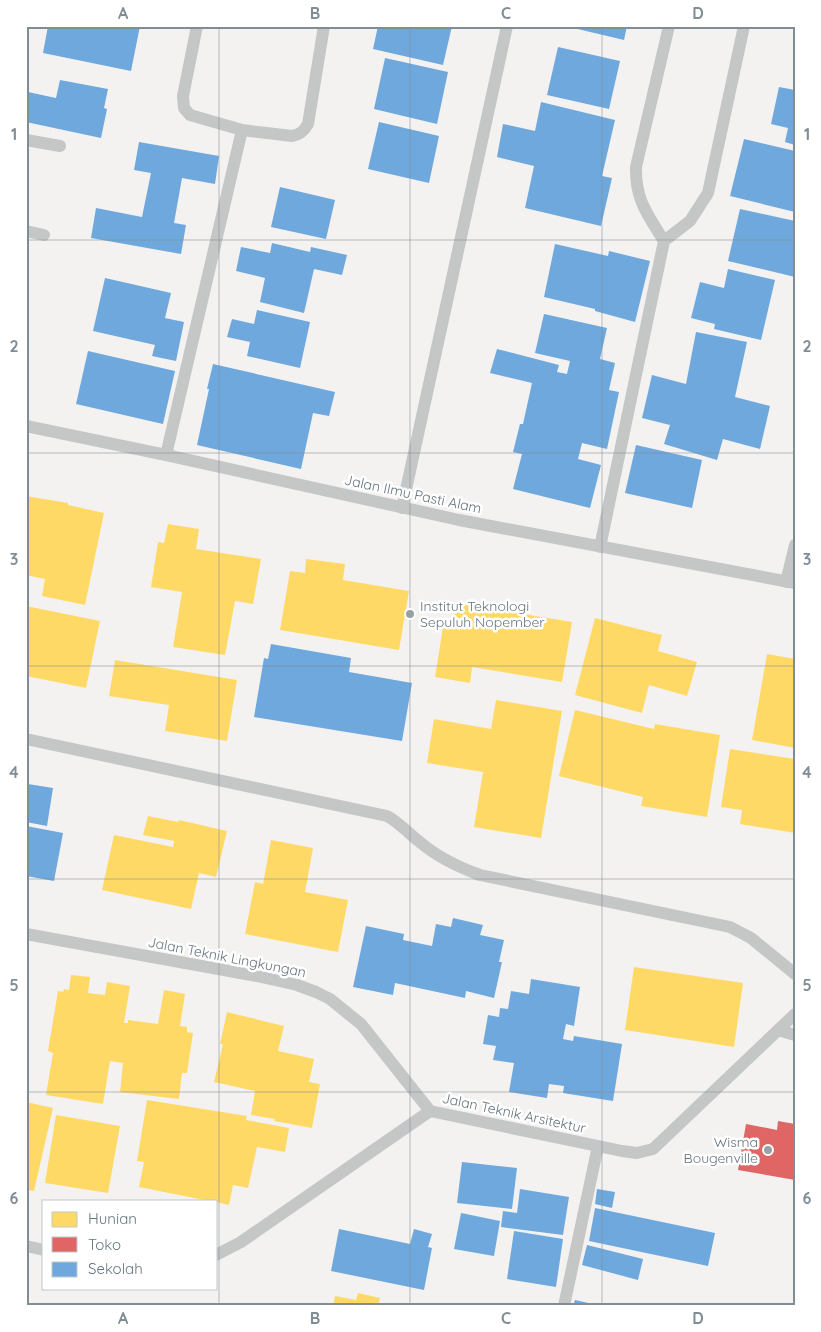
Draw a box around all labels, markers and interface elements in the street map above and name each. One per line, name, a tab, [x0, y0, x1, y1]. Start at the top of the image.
text: A	[118, 3, 129, 23]
text: B	[310, 3, 320, 23]
text: C	[501, 3, 511, 23]
text: D	[692, 3, 704, 23]
text: 1	[11, 124, 17, 144]
text: 1	[804, 124, 810, 144]
text: 2	[9, 336, 19, 356]
text: 2	[802, 336, 812, 356]
street label: Jalan Ilmu Pasti Alam	[343, 471, 483, 517]
text: 3	[10, 549, 18, 569]
text: 3	[803, 549, 811, 569]
place label: Institut Teknologi Sepuluh Nopember	[420, 597, 545, 631]
marker: Institut Teknologi Sepuluh Nopember	[404, 608, 416, 620]
text: 4	[9, 762, 19, 782]
text: 4	[802, 762, 812, 782]
street label: Jalan Teknik Lingkungan	[146, 933, 308, 981]
text: 5	[9, 975, 19, 995]
text: 5	[802, 975, 812, 995]
street label: Jalan Teknik Arsitektur	[440, 1089, 588, 1137]
place label: Wisma Bougenville	[684, 1133, 758, 1167]
marker: Wisma Bougenville	[762, 1144, 774, 1156]
text: 6	[10, 1188, 19, 1208]
text: 6	[803, 1188, 812, 1208]
legend	[42, 1200, 218, 1290]
text: Hunian	[88, 1209, 137, 1228]
text: Toko	[88, 1235, 121, 1254]
text: Sekolah	[88, 1259, 143, 1278]
text: A	[118, 1308, 129, 1328]
text: B	[310, 1308, 320, 1328]
text: C	[501, 1308, 511, 1328]
text: D	[692, 1308, 704, 1328]

